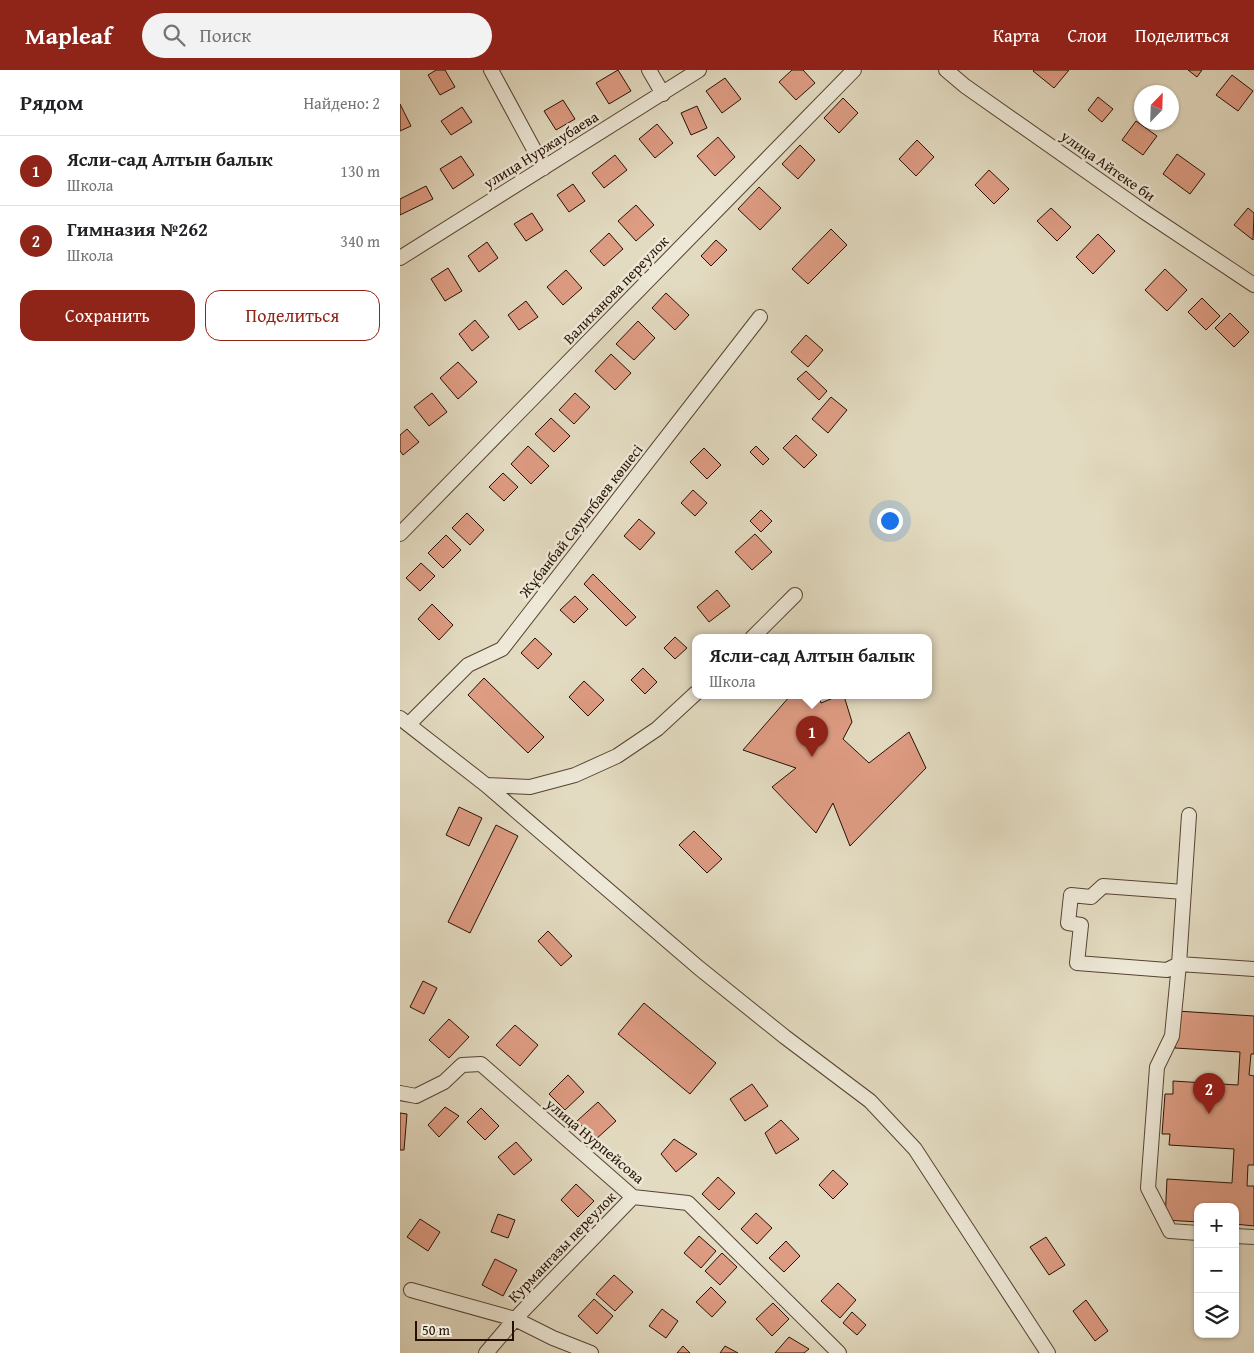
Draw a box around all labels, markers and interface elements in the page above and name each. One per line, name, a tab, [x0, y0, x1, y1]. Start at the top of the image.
search box	[142, 13, 492, 58]
text: Mapleaf	[25, 18, 112, 53]
icon: search	[160, 21, 188, 49]
text: Поиск	[200, 21, 251, 49]
text: Карта	[993, 22, 1040, 49]
text: Слои	[1068, 22, 1107, 49]
text: Поделиться	[1135, 22, 1229, 49]
north arrow	[1134, 85, 1179, 130]
text: Рядом	[20, 87, 83, 118]
text: Найдено: 2	[303, 91, 380, 115]
street label: улица Нуржаубаева	[479, 105, 603, 194]
street label: улица Айтеке би	[1056, 125, 1160, 206]
text: Ясли-сад Алтын балык	[67, 145, 273, 173]
text: 1	[32, 159, 40, 183]
text: 130 m	[340, 159, 380, 183]
text: Школа	[67, 173, 113, 197]
text: Гимназия №262	[67, 215, 208, 243]
text: 2	[32, 229, 40, 253]
text: 340 m	[340, 229, 380, 253]
street label: Валиханова переулок	[558, 231, 673, 349]
text: Школа	[67, 243, 113, 267]
button: Сохранить	[20, 290, 195, 341]
button: Поделиться	[205, 290, 380, 341]
street label: Жұбанбай Сауытбаев көшесі	[513, 439, 647, 603]
your location	[877, 508, 903, 534]
popup	[692, 634, 932, 699]
text: Ясли-сад Алтын балык	[709, 641, 915, 669]
text: Школа	[709, 669, 756, 693]
pin: 1	[796, 716, 828, 757]
pin: 2	[1193, 1073, 1225, 1114]
street label: улица Нурпейсова	[541, 1093, 650, 1189]
street label: Курмангазы переулок	[503, 1186, 620, 1307]
map controls	[1194, 1203, 1239, 1338]
button: +	[1194, 1203, 1239, 1248]
button: −	[1194, 1248, 1239, 1293]
button: layers	[1194, 1293, 1239, 1338]
scale bar	[415, 1318, 514, 1341]
text: 50 m	[422, 1320, 450, 1340]

